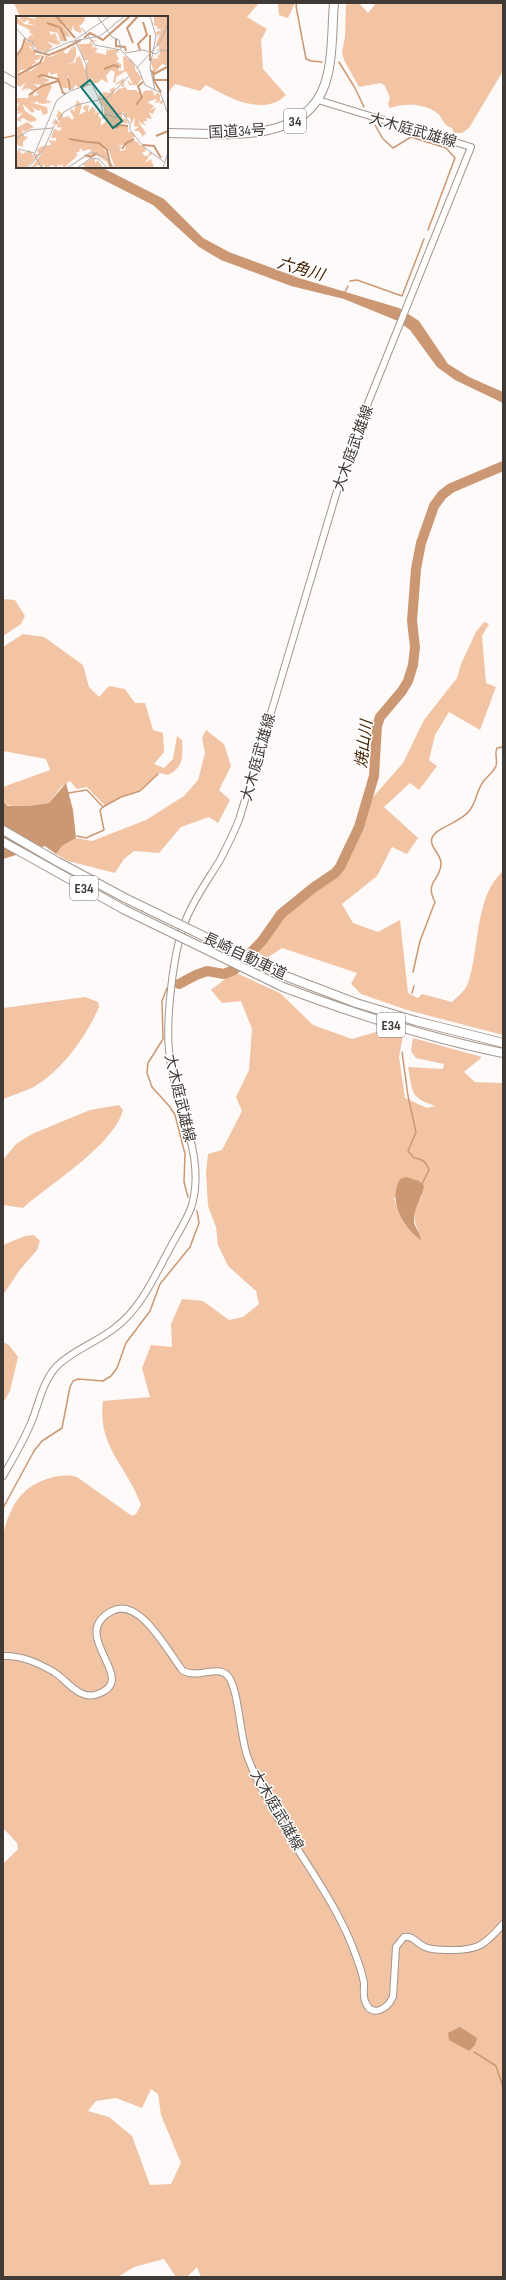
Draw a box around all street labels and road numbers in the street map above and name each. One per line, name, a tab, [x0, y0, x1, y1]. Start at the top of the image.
road number: 34	[284, 109, 306, 133]
street label: 大木庭武雄線	[367, 109, 459, 152]
street label: 国道34号	[208, 121, 266, 142]
street label: 大木庭武雄線	[329, 403, 378, 494]
street label: 大木庭武雄線	[237, 711, 280, 803]
road number: E34	[70, 876, 98, 900]
street label: 長崎自動車道	[200, 929, 290, 984]
road number: E34	[377, 1013, 405, 1037]
street label: 大木庭武雄線	[160, 1052, 199, 1144]
street label: 大木庭武雄線	[246, 1767, 307, 1854]

